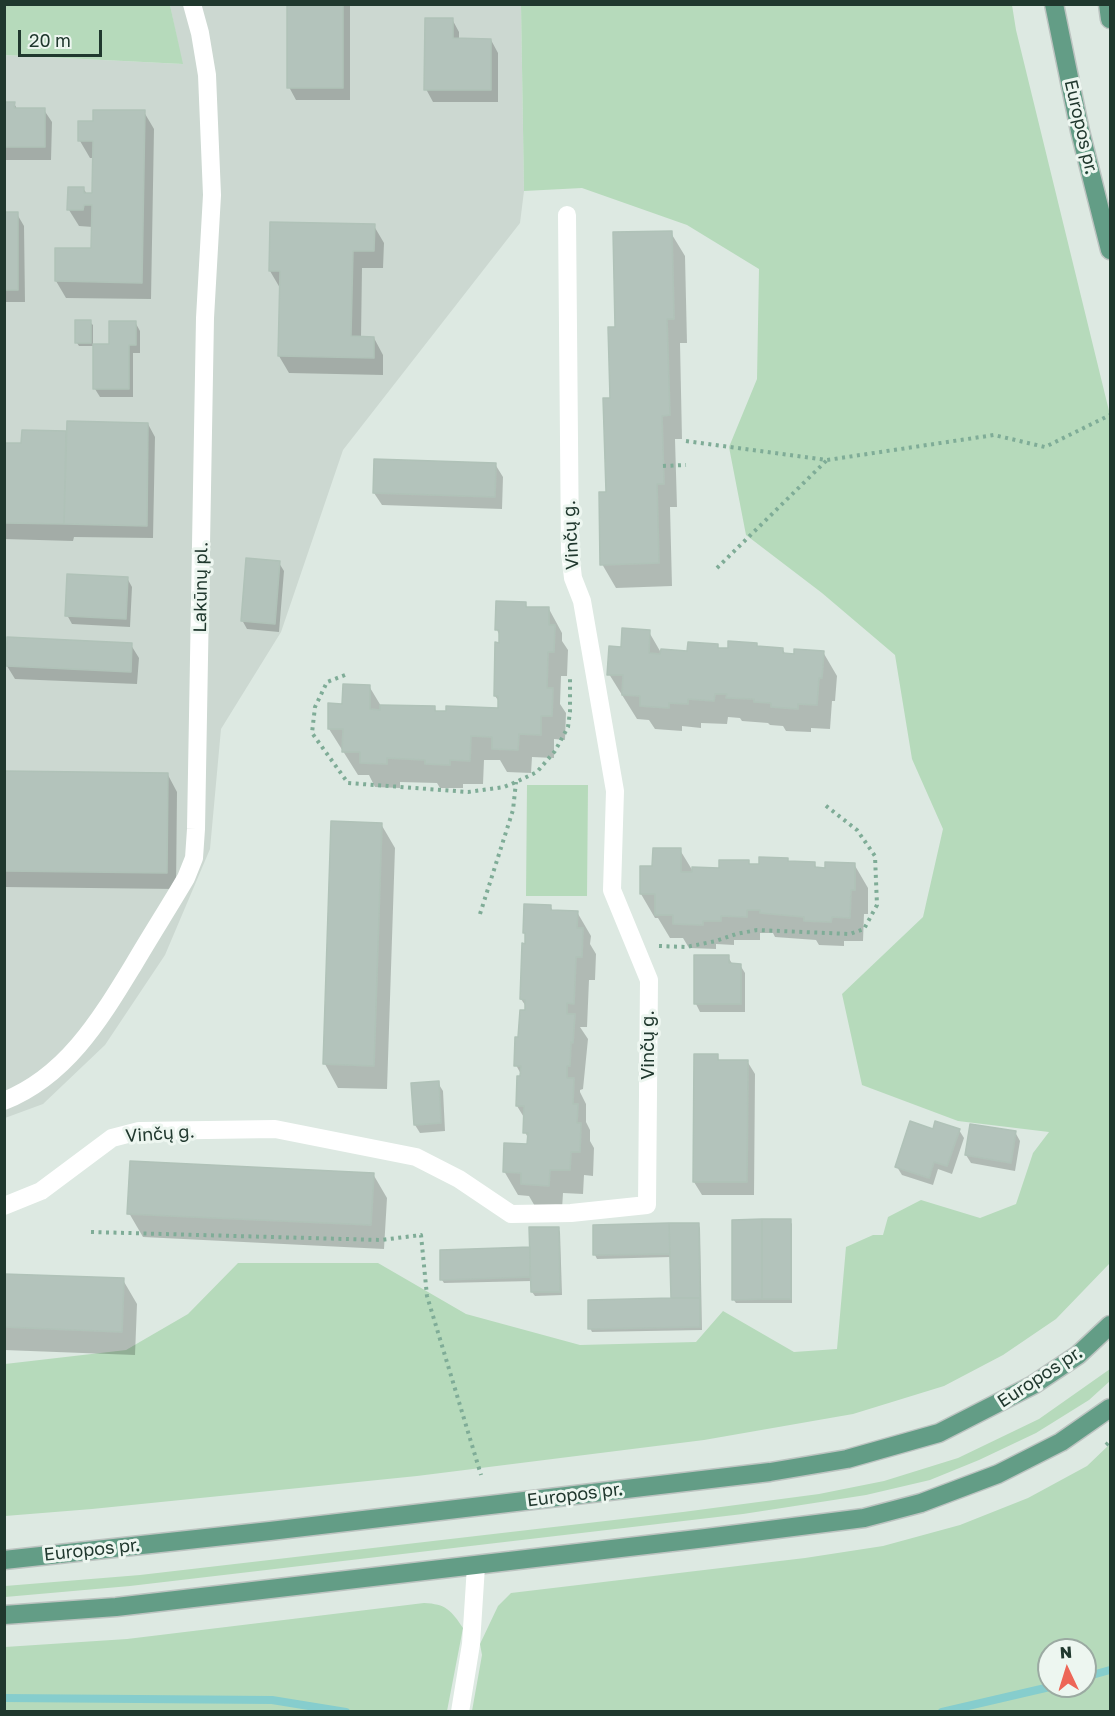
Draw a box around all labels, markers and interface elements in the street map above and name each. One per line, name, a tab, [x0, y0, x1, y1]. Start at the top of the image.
scale bar	[21, 18, 105, 56]
text: 20 m	[29, 29, 71, 51]
street label: Europos pr.	[1060, 77, 1102, 177]
street label: Vinčų g.	[558, 500, 584, 570]
street label: Lakūnų pl.	[189, 541, 213, 633]
street label: Vinčų g.	[637, 1010, 659, 1080]
street label: Vinčų g.	[125, 1121, 195, 1147]
street label: Europos pr.	[994, 1342, 1086, 1412]
street label: Europos pr.	[526, 1478, 624, 1512]
street label: Europos pr.	[43, 1534, 141, 1566]
north arrow	[1037, 1638, 1097, 1698]
text: N	[1059, 1642, 1073, 1662]

